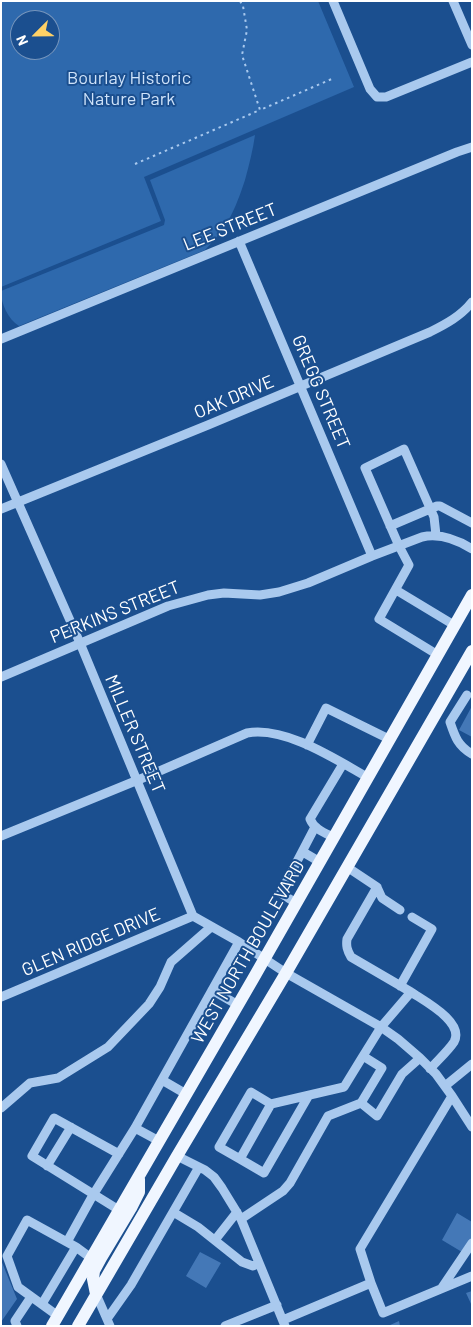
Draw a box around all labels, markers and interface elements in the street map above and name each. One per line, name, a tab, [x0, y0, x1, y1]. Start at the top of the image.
north arrow	[10, 10, 60, 60]
text: N	[12, 33, 31, 48]
park label: Bourlay Historic Nature Park	[67, 67, 191, 110]
street label: LEE STREET	[180, 198, 280, 256]
street label: GREGG STREET	[287, 332, 355, 452]
street label: OAK DRIVE	[191, 371, 277, 423]
street label: PERKINS STREET	[47, 576, 183, 648]
street label: MILLER STREET	[100, 671, 170, 797]
street label: WEST NORTH BOULEVARD	[187, 857, 309, 1047]
street label: GLEN RIDGE DRIVE	[19, 903, 163, 981]

